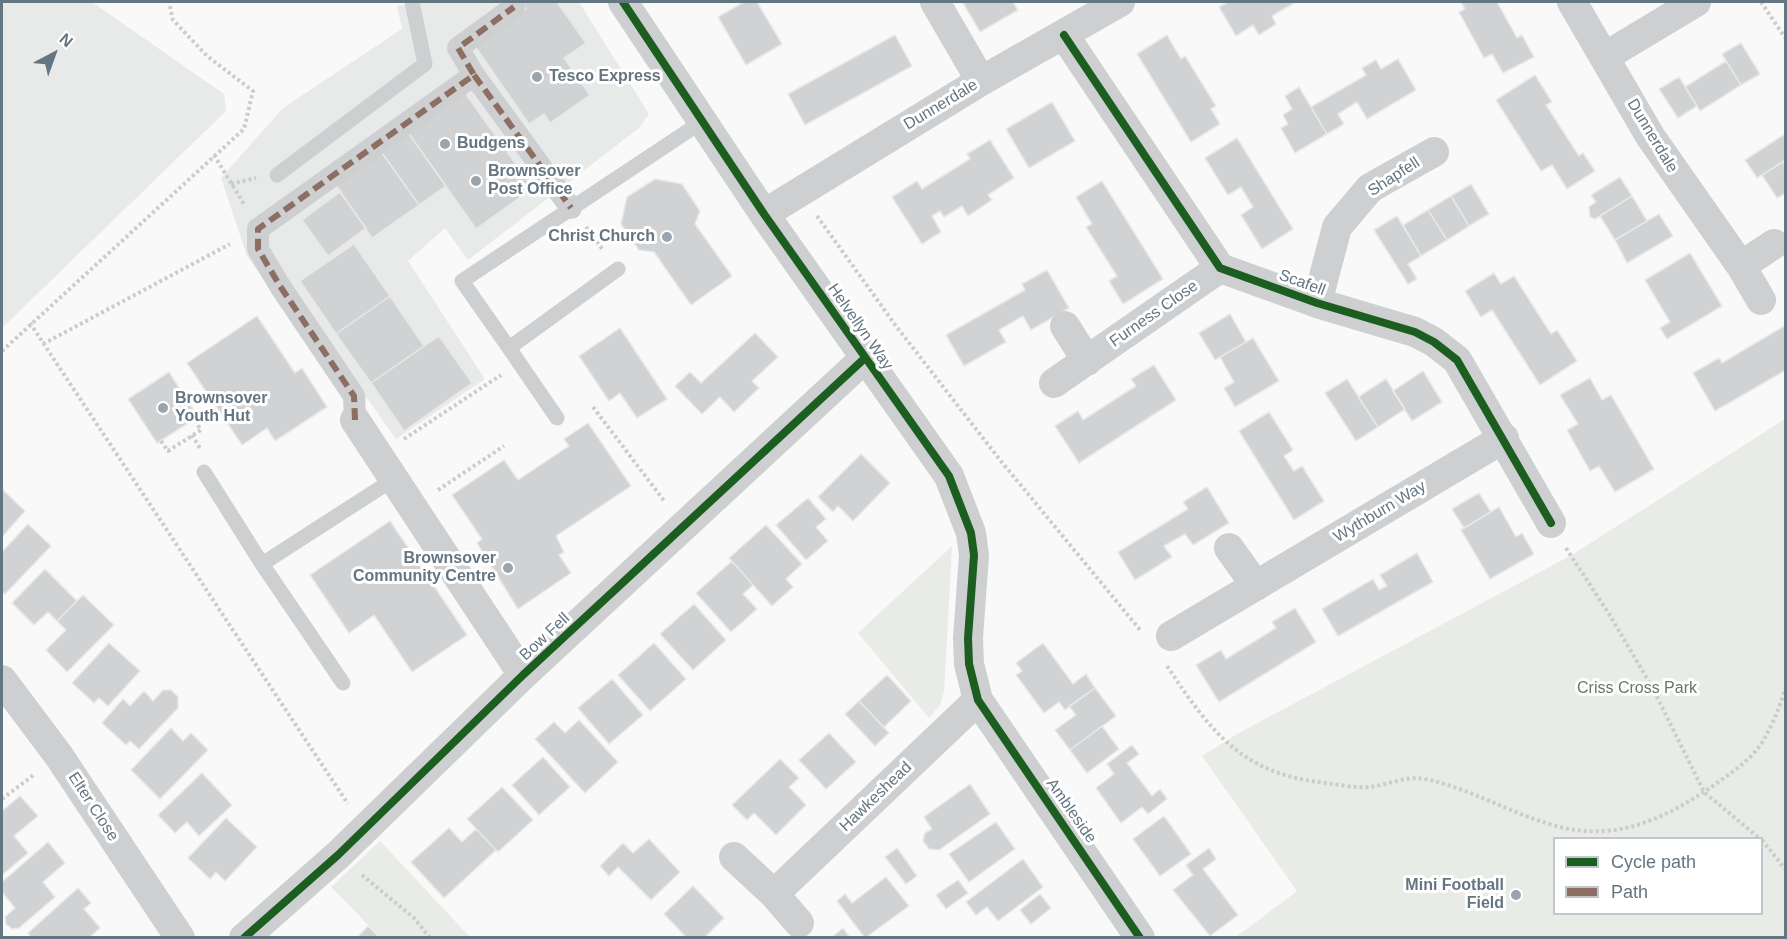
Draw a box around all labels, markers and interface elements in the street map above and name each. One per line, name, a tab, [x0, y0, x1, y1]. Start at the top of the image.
north arrow	[24, 24, 84, 84]
text: N	[56, 30, 76, 50]
place label: Tesco Express	[549, 67, 661, 87]
marker: Tesco Express	[530, 70, 544, 84]
street label: Dunnerdale	[901, 75, 981, 135]
street label: Dunnerdale	[1622, 96, 1682, 176]
place label: Budgens	[457, 134, 525, 154]
marker: Budgens	[438, 137, 452, 151]
street label: Shapfell	[1365, 153, 1423, 201]
place label: Brownsover Post Office	[488, 162, 580, 200]
marker: Brownsover Post Office	[469, 174, 483, 188]
place label: Christ Church	[548, 227, 655, 247]
marker: Christ Church	[660, 230, 674, 244]
street label: Scafell	[1276, 266, 1328, 300]
street label: Furness Close	[1106, 277, 1202, 351]
street label: Helvellyn Way	[823, 280, 897, 374]
place label: Brownsover Youth Hut	[175, 389, 267, 427]
marker: Brownsover Youth Hut	[156, 401, 170, 415]
street label: Wythburn Way	[1330, 477, 1430, 547]
place label: Brownsover Community Centre	[353, 549, 496, 587]
marker: Brownsover Community Centre	[501, 561, 515, 575]
street label: Bow Fell	[516, 609, 574, 665]
park label: Criss Cross Park	[1577, 679, 1697, 699]
street label: Hawkeshead	[836, 758, 916, 836]
street label: Elter Close	[64, 769, 122, 845]
street label: Ambleside	[1042, 775, 1100, 847]
legend	[1553, 837, 1763, 915]
text: Cycle path	[1611, 852, 1696, 872]
place label: Mini Football Field	[1405, 876, 1504, 914]
text: Path	[1611, 882, 1648, 902]
marker: Mini Football Field	[1509, 888, 1523, 902]

